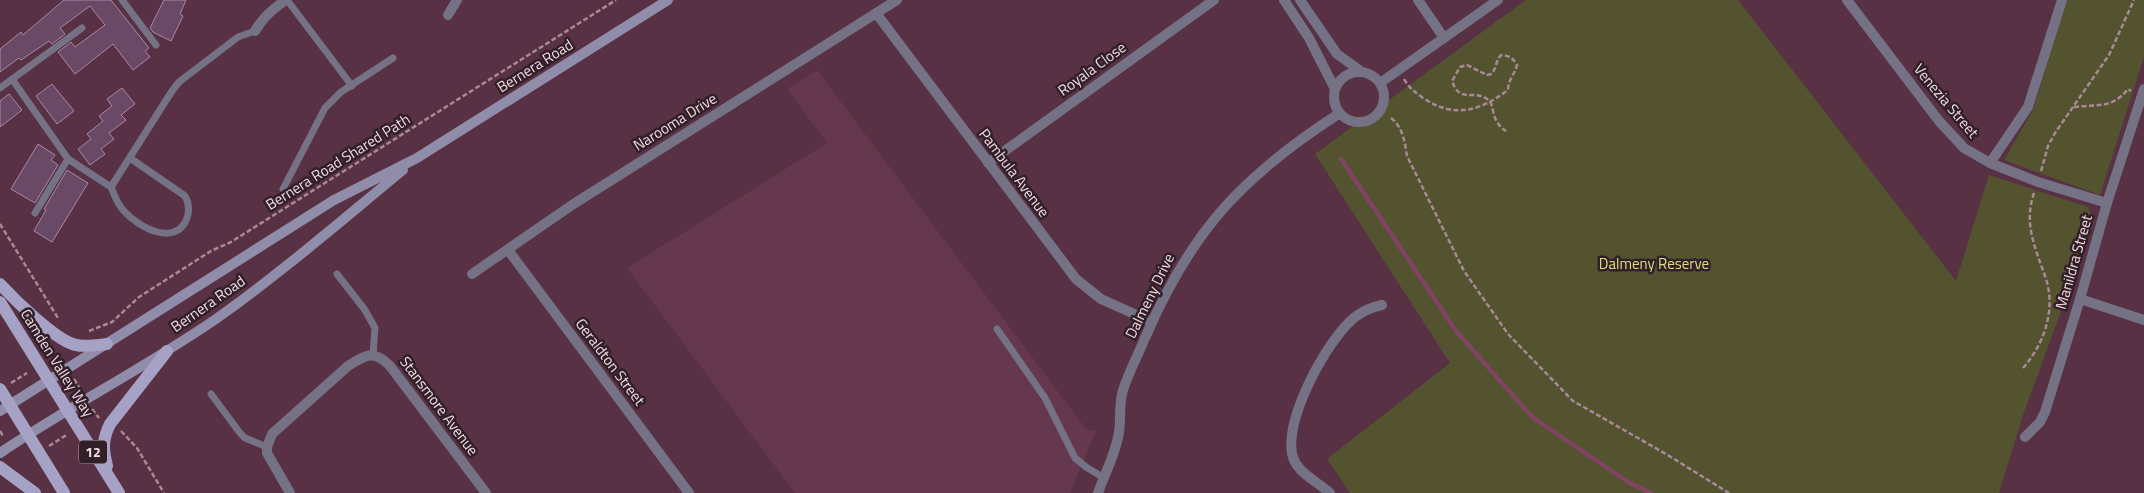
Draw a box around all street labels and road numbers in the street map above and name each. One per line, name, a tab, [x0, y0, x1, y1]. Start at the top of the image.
street label: Bernera Road	[492, 33, 577, 98]
street label: Royala Close	[1053, 36, 1131, 101]
street label: Venezia Street	[1908, 58, 1985, 144]
street label: Narooma Drive	[628, 87, 721, 156]
street label: Bernera Road Shared Path	[261, 108, 414, 215]
street label: Pambula Avenue	[973, 123, 1055, 222]
street label: Manildra Street	[2049, 211, 2098, 312]
street label: Dalmeny Drive	[1119, 249, 1180, 342]
street label: Bernera Road	[166, 269, 250, 338]
street label: Camden Valley Way	[15, 304, 100, 421]
street label: Geraldton Street	[570, 313, 651, 411]
street label: Stansmore Avenue	[394, 351, 484, 460]
road number: 12	[79, 441, 107, 464]

